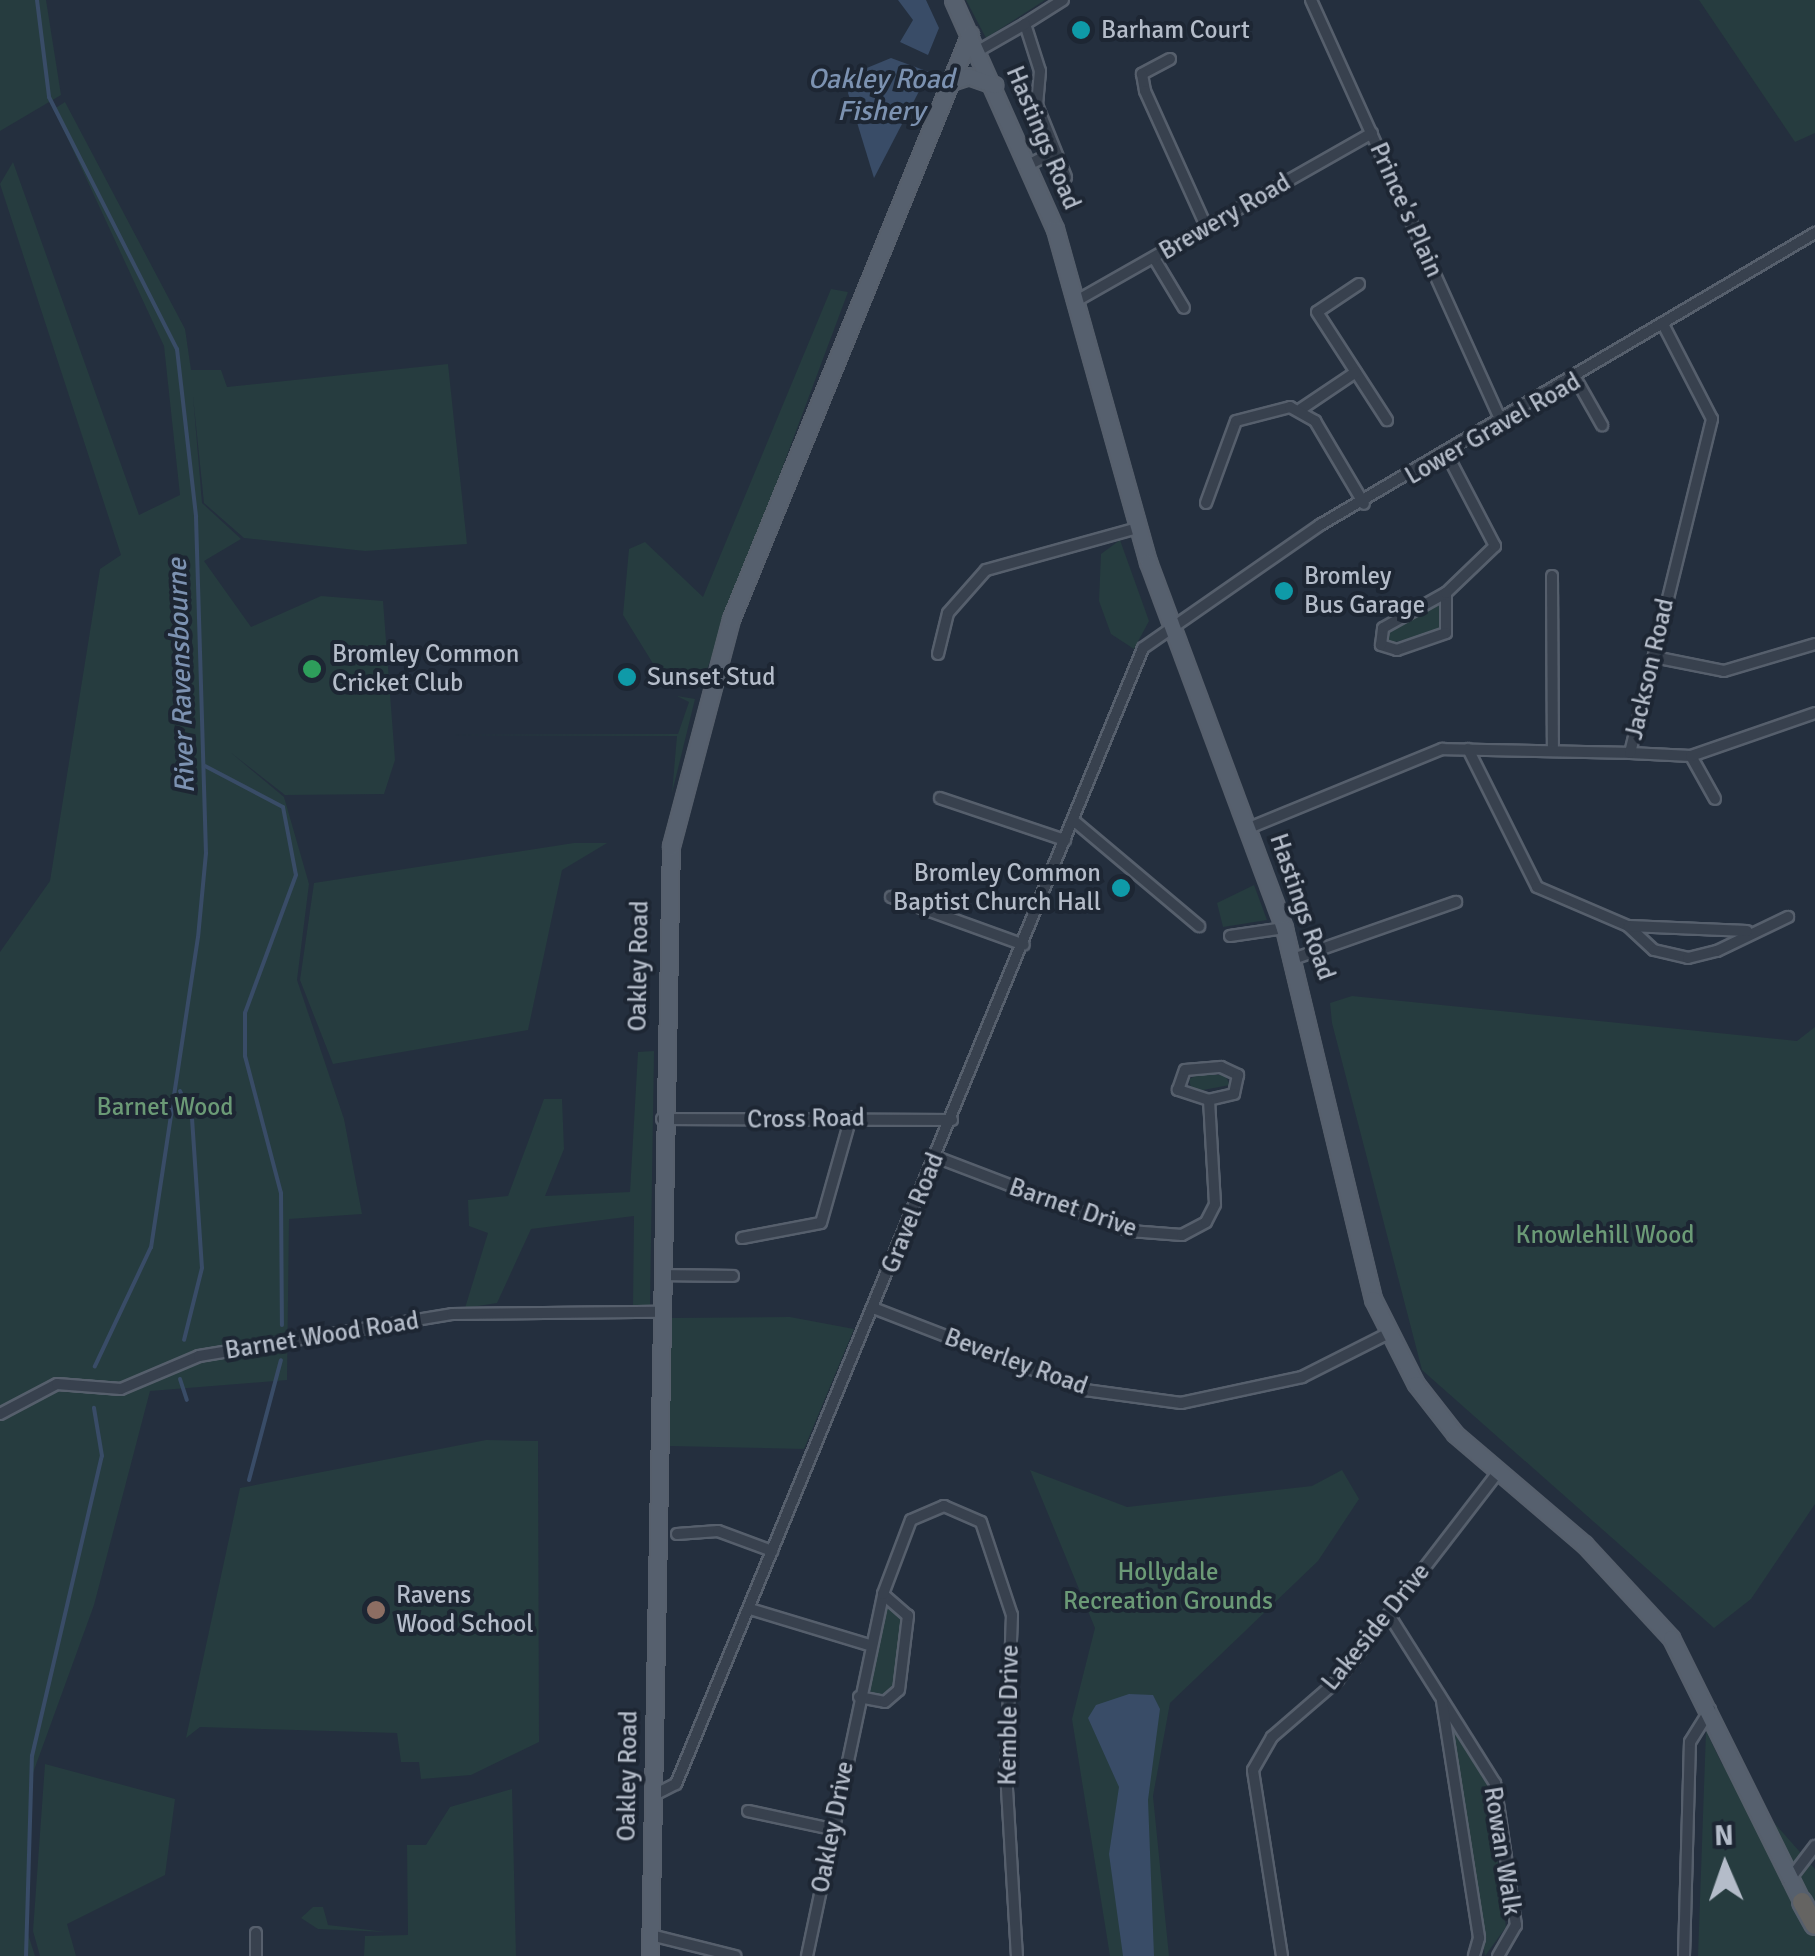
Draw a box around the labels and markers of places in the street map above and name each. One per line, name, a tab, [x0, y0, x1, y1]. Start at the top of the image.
place label: Barham Court	[1101, 15, 1250, 45]
marker: Barham Court	[1070, 19, 1092, 41]
place label: Bromley Bus Garage	[1304, 562, 1425, 621]
marker: Bromley Bus Garage	[1273, 580, 1295, 602]
place label: Bromley Common Cricket Club	[332, 640, 519, 699]
marker: Bromley Common Cricket Club	[301, 658, 323, 680]
place label: Sunset Stud	[647, 662, 775, 692]
marker: Sunset Stud	[616, 666, 638, 688]
place label: Bromley Common Baptist Church Hall	[893, 859, 1101, 918]
marker: Bromley Common Baptist Church Hall	[1110, 877, 1132, 899]
place label: Ravens Wood School	[396, 1581, 534, 1640]
marker: Ravens Wood School	[365, 1599, 387, 1621]

